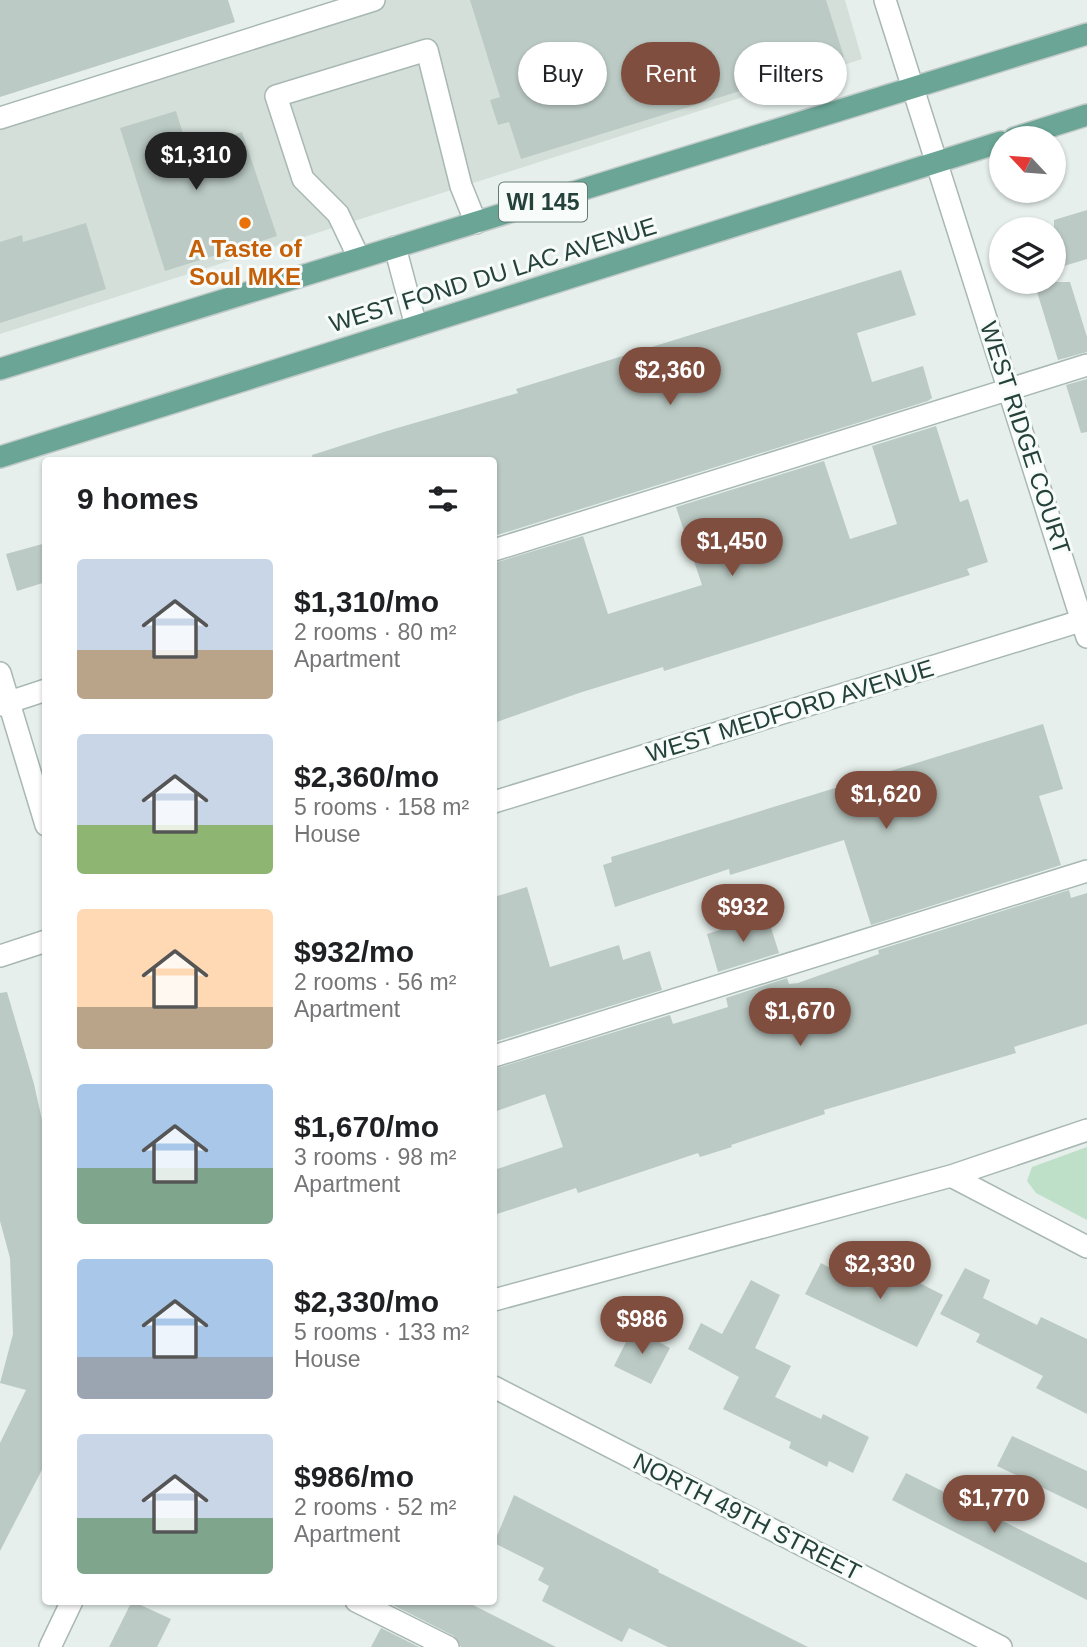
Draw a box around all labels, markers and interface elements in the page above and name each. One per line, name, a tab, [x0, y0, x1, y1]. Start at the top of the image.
chip: Buy	[518, 42, 607, 105]
chip: Rent	[621, 42, 720, 105]
chip: Filters	[734, 42, 847, 105]
north arrow	[989, 126, 1066, 203]
map controls	[989, 126, 1066, 294]
pin: $1,310	[139, 132, 253, 192]
text: $1,310	[161, 142, 231, 168]
road number: WI 145	[499, 182, 587, 222]
street label: WEST FOND DU LAC AVENUE	[326, 212, 660, 337]
marker: A Taste of Soul MKE	[237, 215, 253, 231]
button: layers	[989, 217, 1066, 294]
place label: A Taste of Soul MKE	[188, 235, 303, 290]
street label: WEST RIDGE COURT	[975, 318, 1076, 558]
pin: $2,360	[613, 348, 727, 407]
text: $2,360	[635, 357, 705, 383]
icon: filters	[424, 480, 462, 518]
text: 9 homes	[77, 482, 199, 515]
pin: $1,450	[675, 518, 789, 578]
text: $1,450	[697, 528, 767, 554]
text: $1,310/mo	[294, 585, 439, 618]
icon: home	[133, 587, 217, 671]
text: 2 rooms · 80 m²	[294, 619, 456, 645]
text: Apartment	[294, 646, 400, 672]
street label: WEST MEDFORD AVENUE	[643, 654, 937, 767]
text: $2,360/mo	[294, 760, 439, 793]
icon: home	[133, 762, 217, 846]
pin: $1,620	[829, 772, 943, 831]
text: $1,620	[851, 781, 921, 807]
text: 5 rooms · 158 m²	[294, 794, 469, 820]
text: House	[294, 821, 360, 847]
pin: $932	[702, 884, 784, 944]
text: $932	[717, 894, 769, 920]
text: $932/mo	[294, 935, 414, 968]
icon: home	[133, 937, 217, 1021]
text: 2 rooms · 56 m²	[294, 969, 456, 995]
pin: $1,670	[743, 988, 857, 1048]
text: Apartment	[294, 996, 400, 1022]
text: $1,670	[765, 998, 835, 1024]
text: $1,670/mo	[294, 1110, 439, 1143]
icon: home	[133, 1112, 217, 1196]
text: 3 rooms · 98 m²	[294, 1144, 456, 1170]
text: Apartment	[294, 1171, 400, 1197]
pin: $2,330	[823, 1242, 937, 1301]
text: $2,330	[845, 1251, 915, 1277]
text: $2,330/mo	[294, 1285, 439, 1318]
icon: home	[133, 1287, 217, 1371]
pin: $986	[601, 1296, 683, 1356]
text: $986	[616, 1306, 668, 1332]
text: 5 rooms · 133 m²	[294, 1319, 469, 1345]
text: House	[294, 1346, 360, 1372]
street label: NORTH 49TH STREET	[629, 1447, 866, 1586]
text: $986/mo	[294, 1460, 414, 1493]
icon: home	[133, 1462, 217, 1546]
pin: $1,770	[937, 1476, 1051, 1535]
text: $1,770	[959, 1485, 1029, 1511]
text: 2 rooms · 52 m²	[294, 1494, 456, 1520]
text: Apartment	[294, 1521, 400, 1547]

